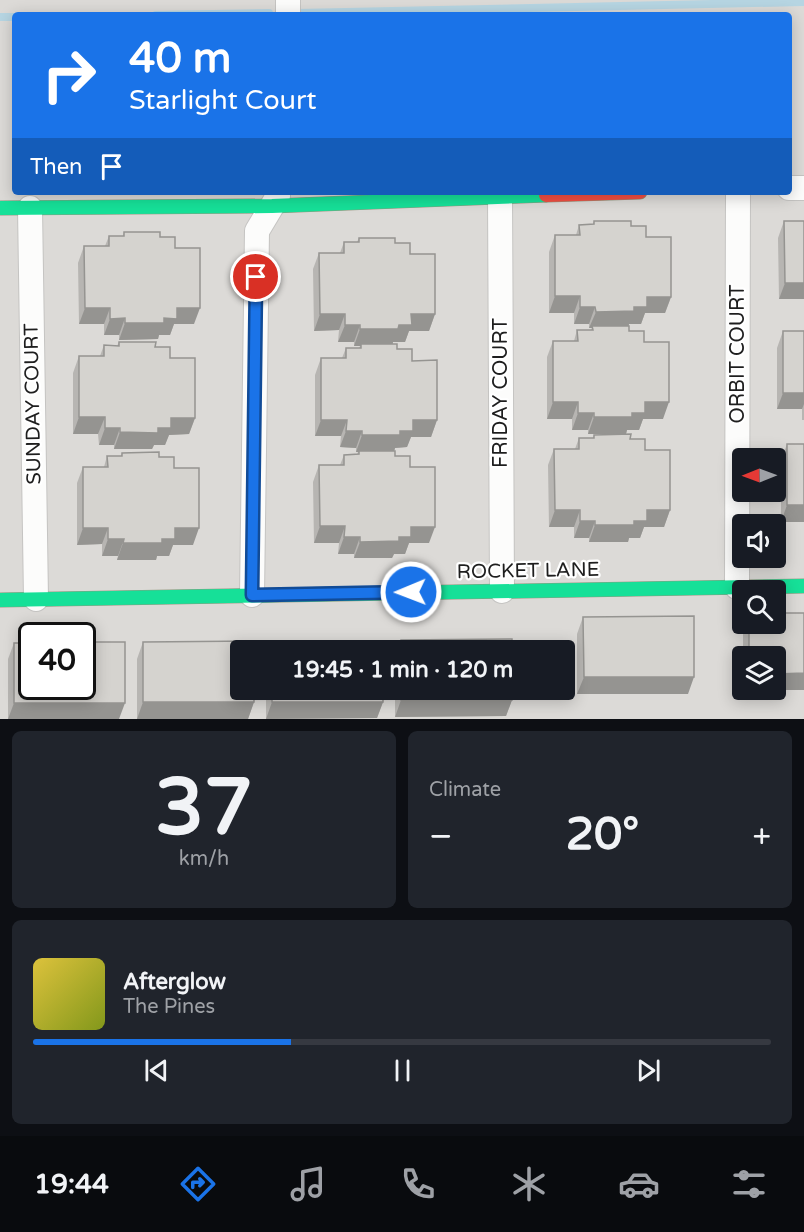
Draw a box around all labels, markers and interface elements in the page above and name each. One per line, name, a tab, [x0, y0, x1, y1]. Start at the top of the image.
text: 40 m	[129, 33, 231, 84]
icon: right	[30, 36, 108, 114]
text: Starlight Court	[129, 84, 317, 117]
icon: arrive	[95, 150, 128, 183]
text: Then	[30, 154, 83, 180]
pin	[230, 251, 281, 302]
icon: arrive	[239, 260, 272, 293]
street label: ORBIT COURT	[726, 285, 750, 423]
street label: FRIDAY COURT	[489, 318, 513, 468]
street label: SUNDAY COURT	[20, 323, 46, 485]
north arrow	[732, 448, 786, 502]
map controls	[732, 448, 786, 700]
button: sound	[732, 514, 786, 568]
street label: ROCKET LANE	[456, 558, 600, 584]
position arrow	[379, 560, 443, 624]
button: search	[732, 580, 786, 634]
speed limit sign: 40	[18, 622, 96, 700]
button: layers	[732, 646, 786, 700]
text: 19:45 · 1 min · 120 m	[292, 657, 513, 683]
text: 37	[155, 761, 253, 855]
text: Climate	[429, 778, 501, 802]
text: 20°	[566, 808, 639, 862]
text: −	[429, 817, 453, 856]
text: +	[752, 817, 771, 856]
text: km/h	[179, 847, 229, 871]
text: Afterglow	[123, 969, 226, 995]
text: The Pines	[123, 995, 215, 1019]
icon: previous	[140, 1054, 173, 1087]
icon: pause	[386, 1054, 419, 1087]
icon: next	[632, 1054, 665, 1087]
icon: directions	[177, 1163, 219, 1205]
icon: music	[287, 1163, 329, 1205]
icon: phone	[397, 1163, 439, 1205]
icon: climate	[508, 1163, 550, 1205]
icon: car	[618, 1163, 660, 1205]
icon: filters	[728, 1163, 770, 1205]
text: 19:44	[34, 1168, 109, 1201]

